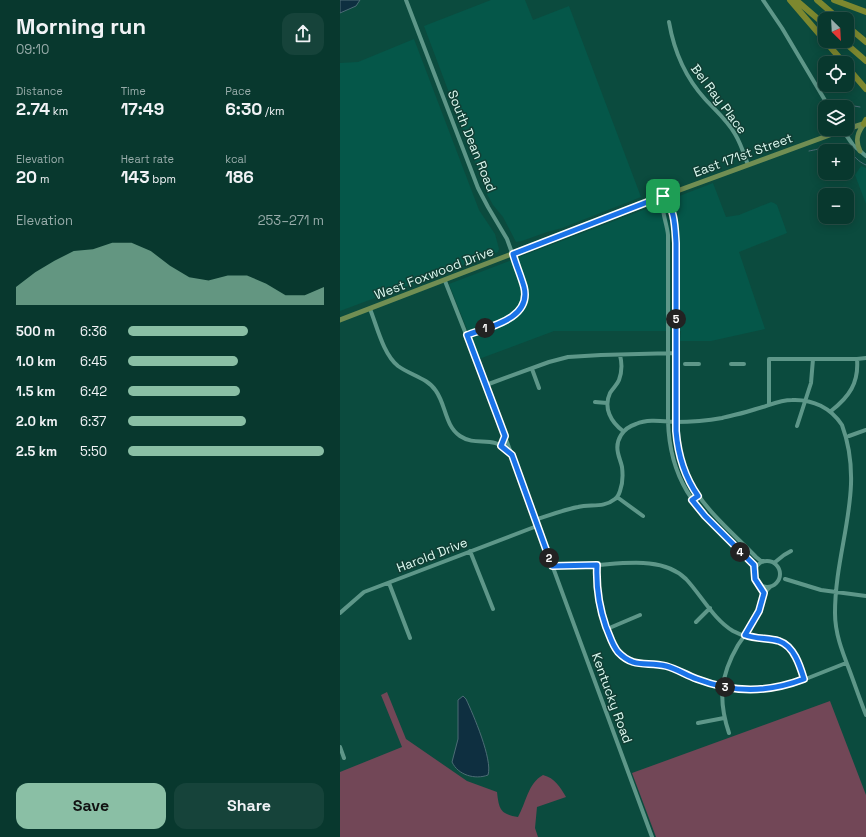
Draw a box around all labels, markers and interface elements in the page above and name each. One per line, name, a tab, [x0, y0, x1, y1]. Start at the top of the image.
text: Morning run	[16, 12, 146, 40]
north arrow	[818, 12, 854, 48]
map controls	[818, 12, 854, 224]
button: share	[282, 13, 324, 55]
text: 09:10	[16, 41, 49, 58]
button: locate	[818, 56, 854, 92]
street label: Bel Ray Place	[687, 61, 751, 137]
text: Distance	[16, 84, 63, 98]
text: Time	[121, 84, 146, 98]
text: Pace	[225, 84, 251, 98]
street label: South Dean Road	[444, 88, 500, 194]
text: 2.74	[16, 98, 50, 120]
text: 17:49	[121, 98, 164, 120]
text: 6:30	[225, 98, 262, 120]
button: layers	[818, 100, 854, 136]
text: km	[50, 104, 68, 118]
text: /km	[262, 104, 285, 118]
street label: East 171st Street	[691, 129, 795, 181]
button: +	[818, 144, 854, 180]
text: Elevation	[16, 152, 64, 166]
text: Heart rate	[121, 152, 174, 166]
text: kcal	[225, 152, 247, 166]
text: 20	[16, 166, 37, 188]
text: 143	[121, 166, 150, 188]
text: 186	[225, 166, 254, 188]
text: m	[37, 172, 49, 186]
text: bpm	[150, 172, 176, 186]
pin	[646, 179, 680, 213]
icon: arrive	[652, 185, 674, 207]
button: −	[818, 188, 854, 224]
text: Elevation	[16, 212, 73, 229]
text: 253–271 m	[258, 212, 324, 229]
street label: West Foxwood Drive	[372, 242, 496, 304]
pin: 5	[666, 309, 686, 329]
text: 5	[673, 312, 679, 326]
pin: 1	[475, 318, 495, 338]
text: 1	[483, 321, 487, 335]
text: 500 m	[16, 323, 55, 340]
text: 6:36	[80, 323, 107, 340]
text: 1.0 km	[16, 353, 56, 370]
text: 6:45	[80, 353, 107, 370]
text: 1.5 km	[16, 383, 55, 400]
text: 6:42	[80, 383, 107, 400]
text: 2.0 km	[16, 413, 58, 430]
text: 6:37	[80, 413, 106, 430]
text: 2.5 km	[16, 443, 57, 460]
text: 5:50	[80, 443, 107, 460]
street label: Harold Drive	[394, 534, 470, 576]
pin: 4	[730, 542, 750, 562]
text: 4	[737, 545, 744, 559]
pin: 2	[539, 548, 559, 568]
text: 2	[546, 551, 552, 565]
street label: Kentucky Road	[588, 650, 636, 746]
pin: 3	[715, 677, 735, 697]
text: 3	[722, 680, 728, 694]
button: Save	[16, 783, 166, 829]
button: Share	[174, 783, 324, 829]

